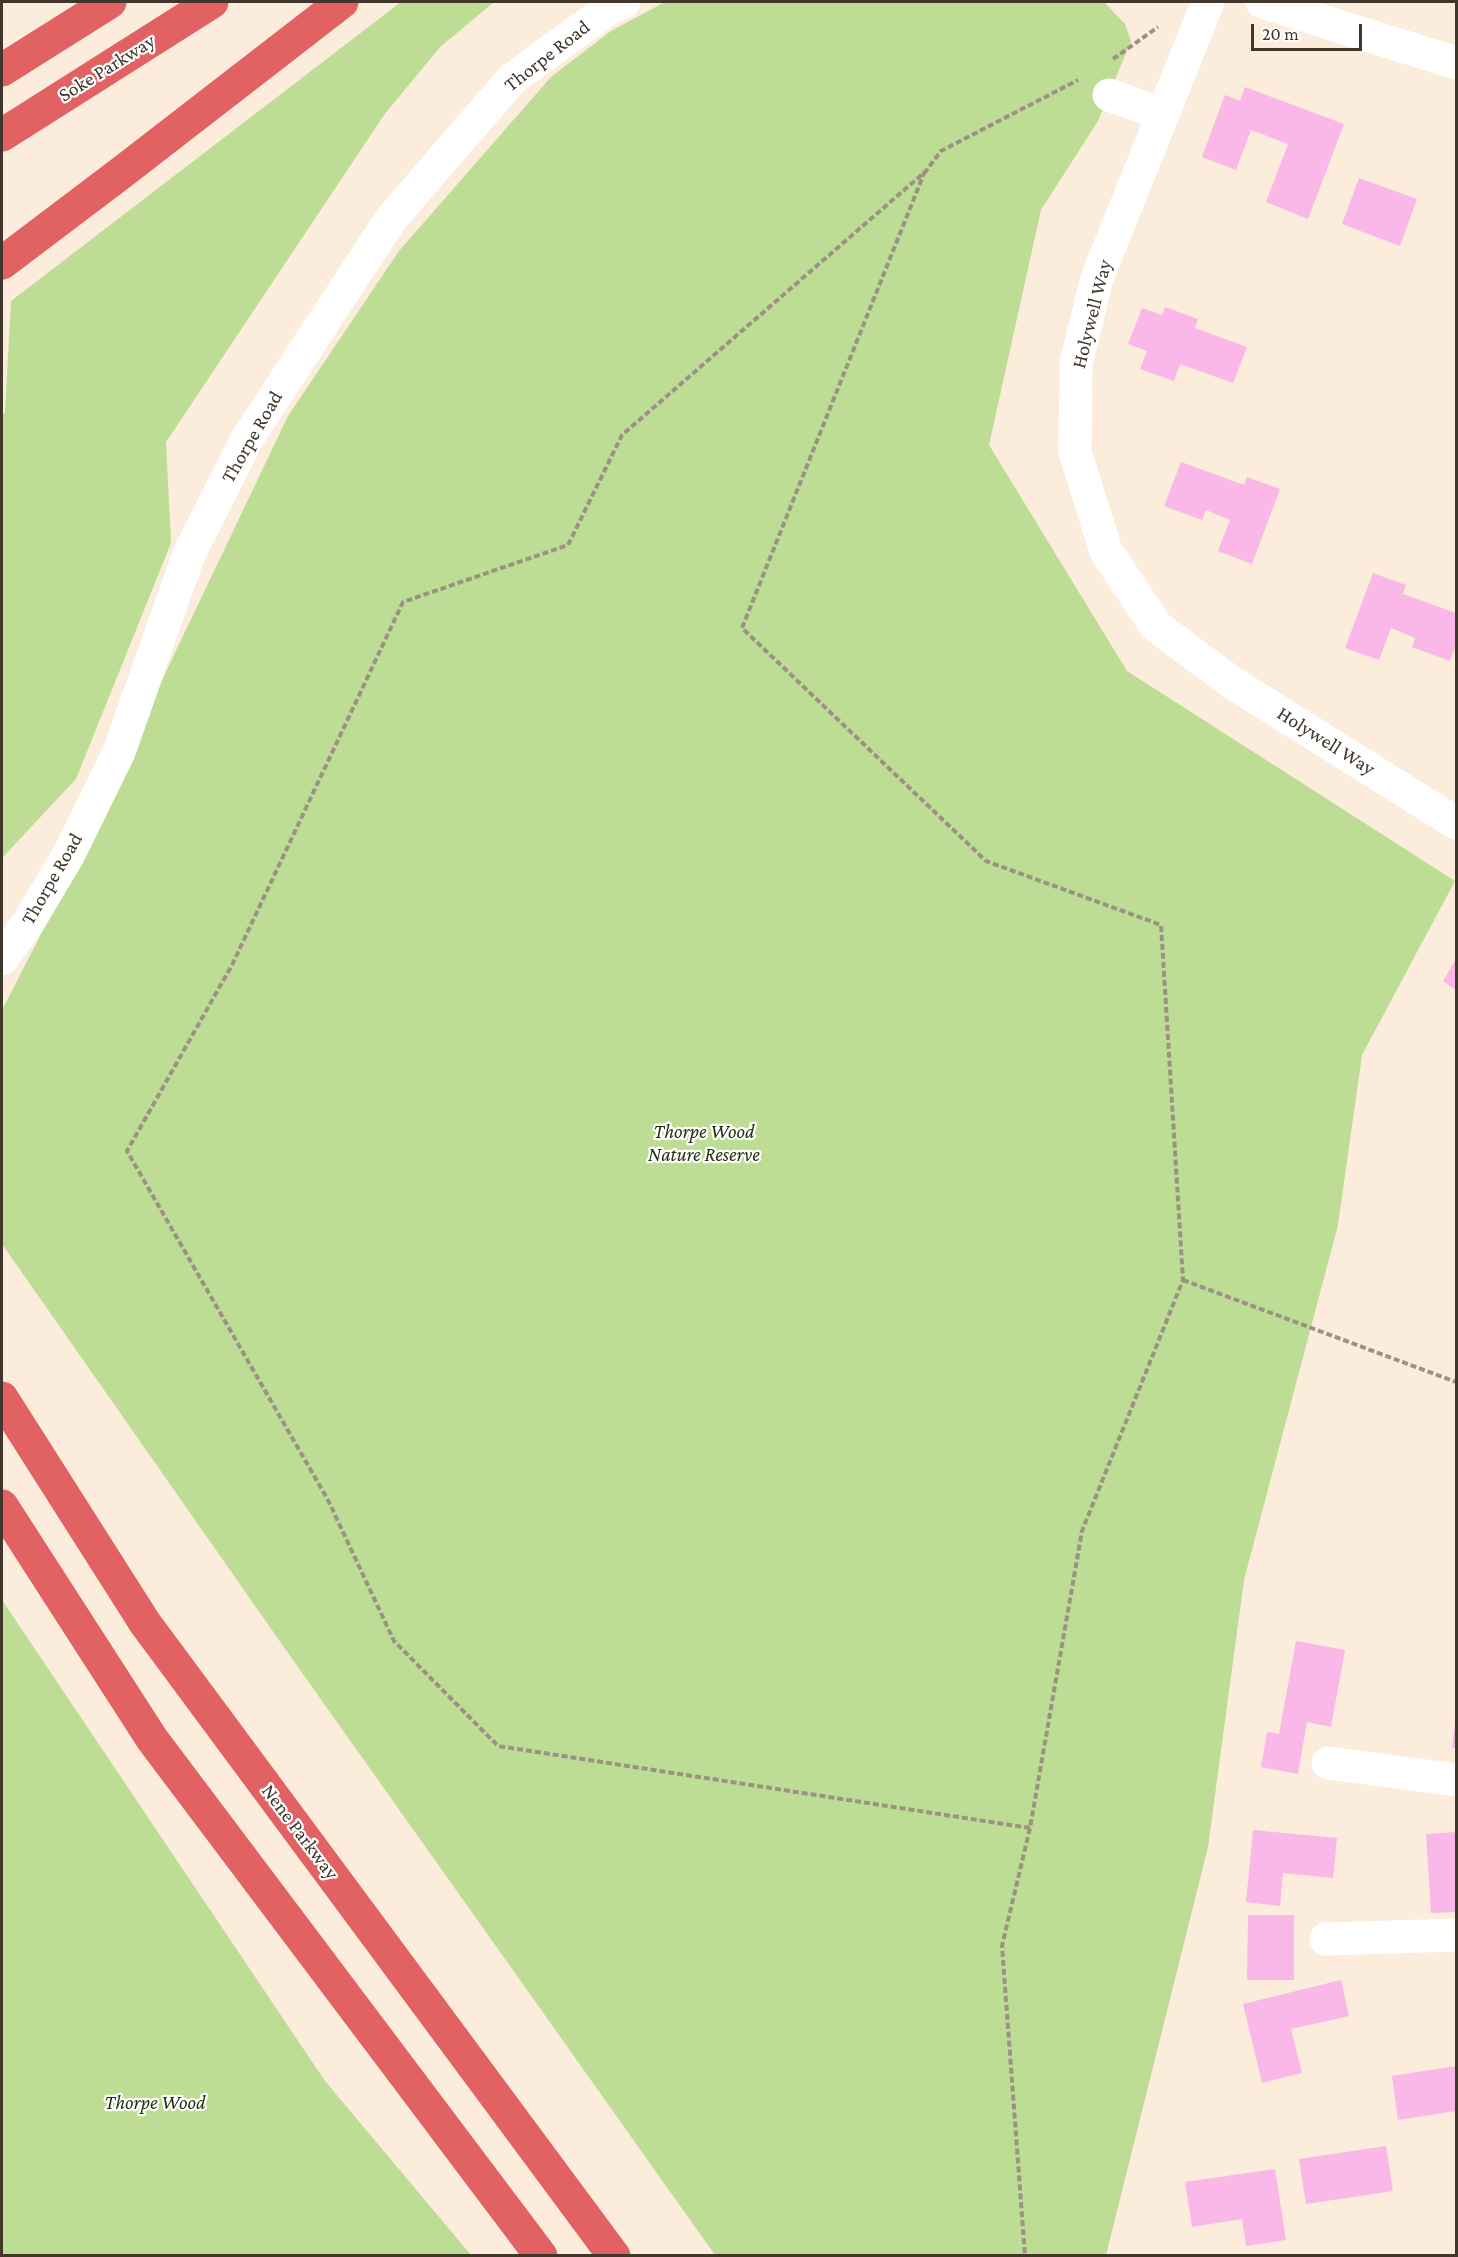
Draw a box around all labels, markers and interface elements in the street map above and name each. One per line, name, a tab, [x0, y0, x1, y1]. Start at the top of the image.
scale bar	[1254, 12, 1365, 50]
street label: Thorpe Road	[499, 15, 595, 97]
text: 20 m	[1262, 24, 1299, 44]
street label: Soke Parkway	[54, 29, 160, 107]
street label: Holywell Way	[1067, 257, 1117, 371]
street label: Thorpe Road	[216, 387, 288, 487]
street label: Holywell Way	[1273, 701, 1379, 781]
street label: Thorpe Road	[16, 829, 88, 929]
park label: Thorpe Wood Nature Reserve	[648, 1120, 760, 1167]
street label: Nene Parkway	[256, 1780, 344, 1884]
park label: Thorpe Wood	[105, 2091, 205, 2115]

